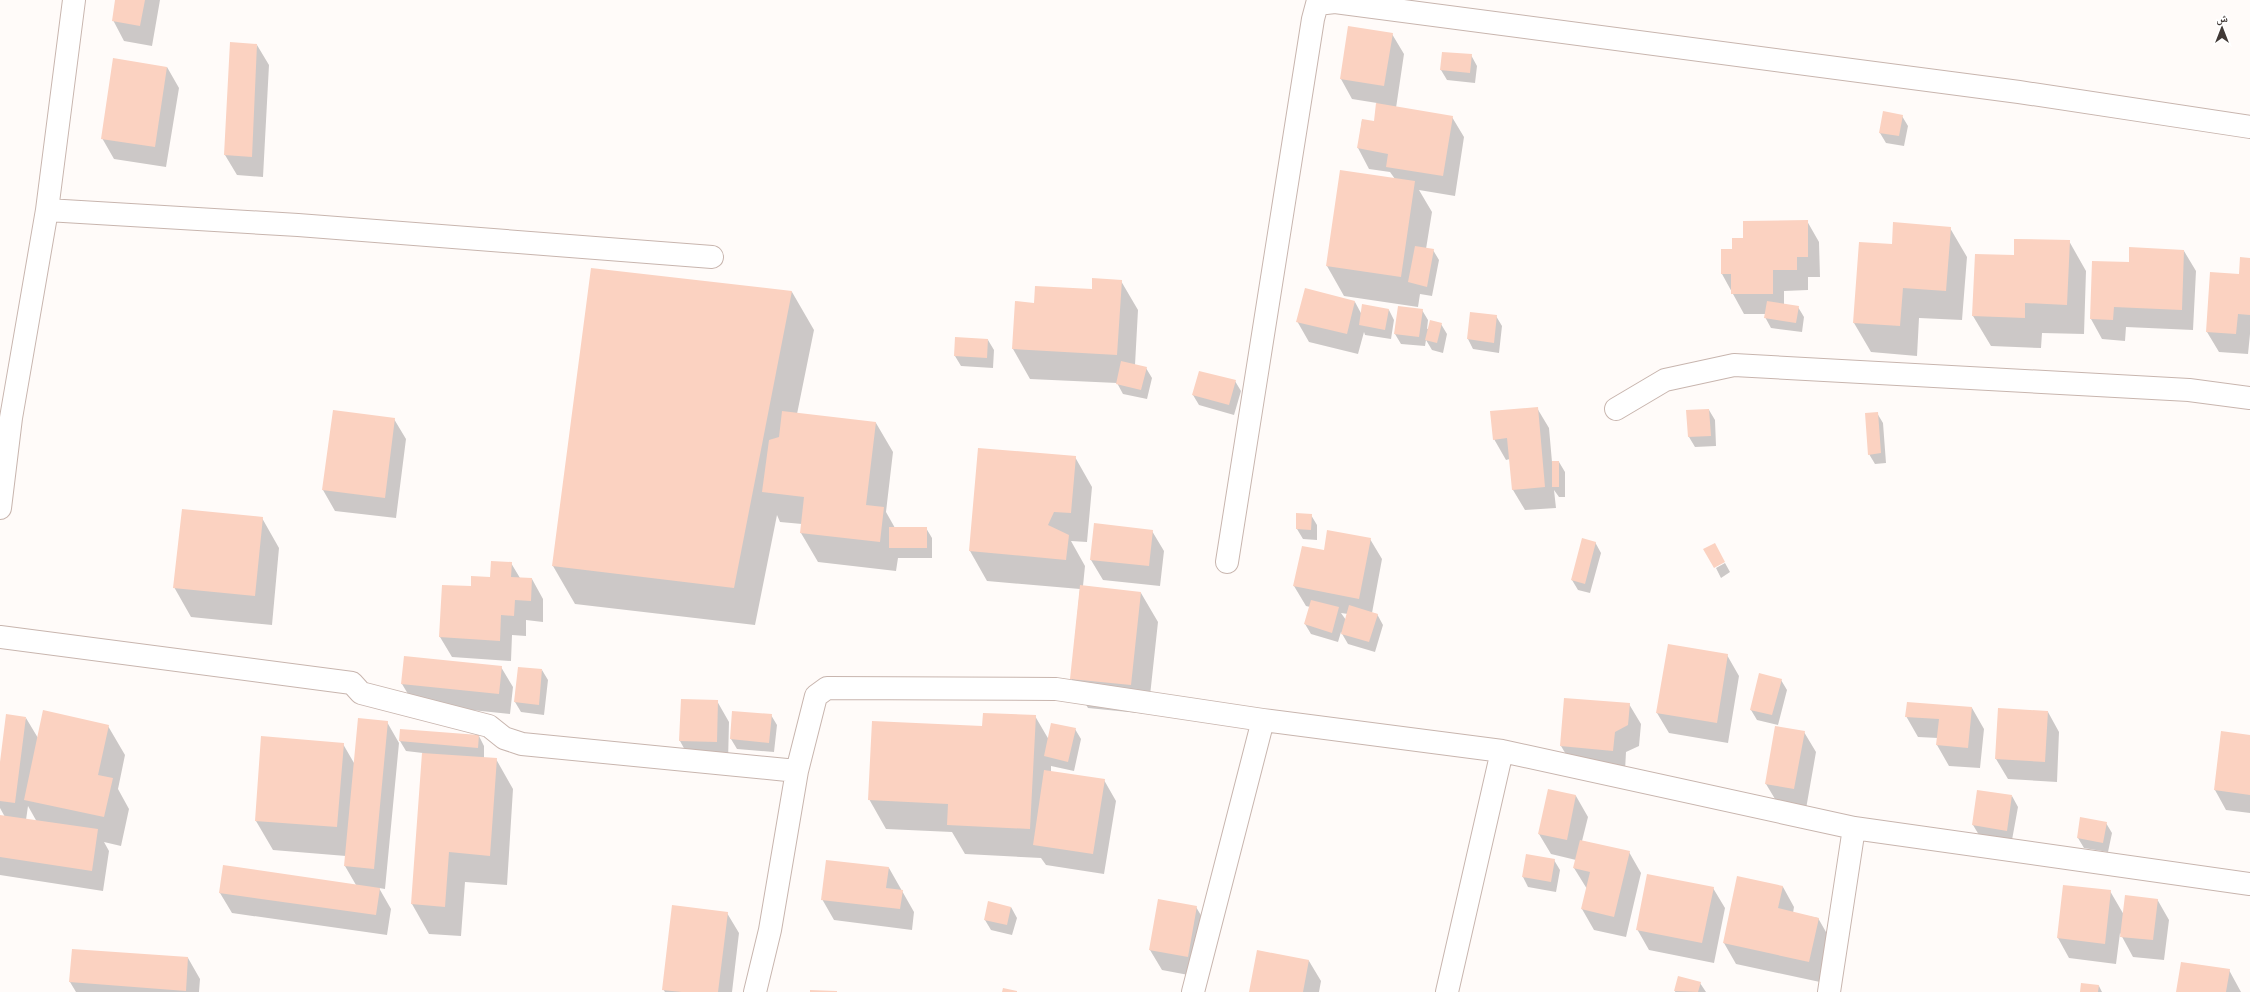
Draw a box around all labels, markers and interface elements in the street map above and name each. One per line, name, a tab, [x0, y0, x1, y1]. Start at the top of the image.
north arrow	[2202, 8, 2242, 48]
text: ش	[2216, 11, 2228, 26]

